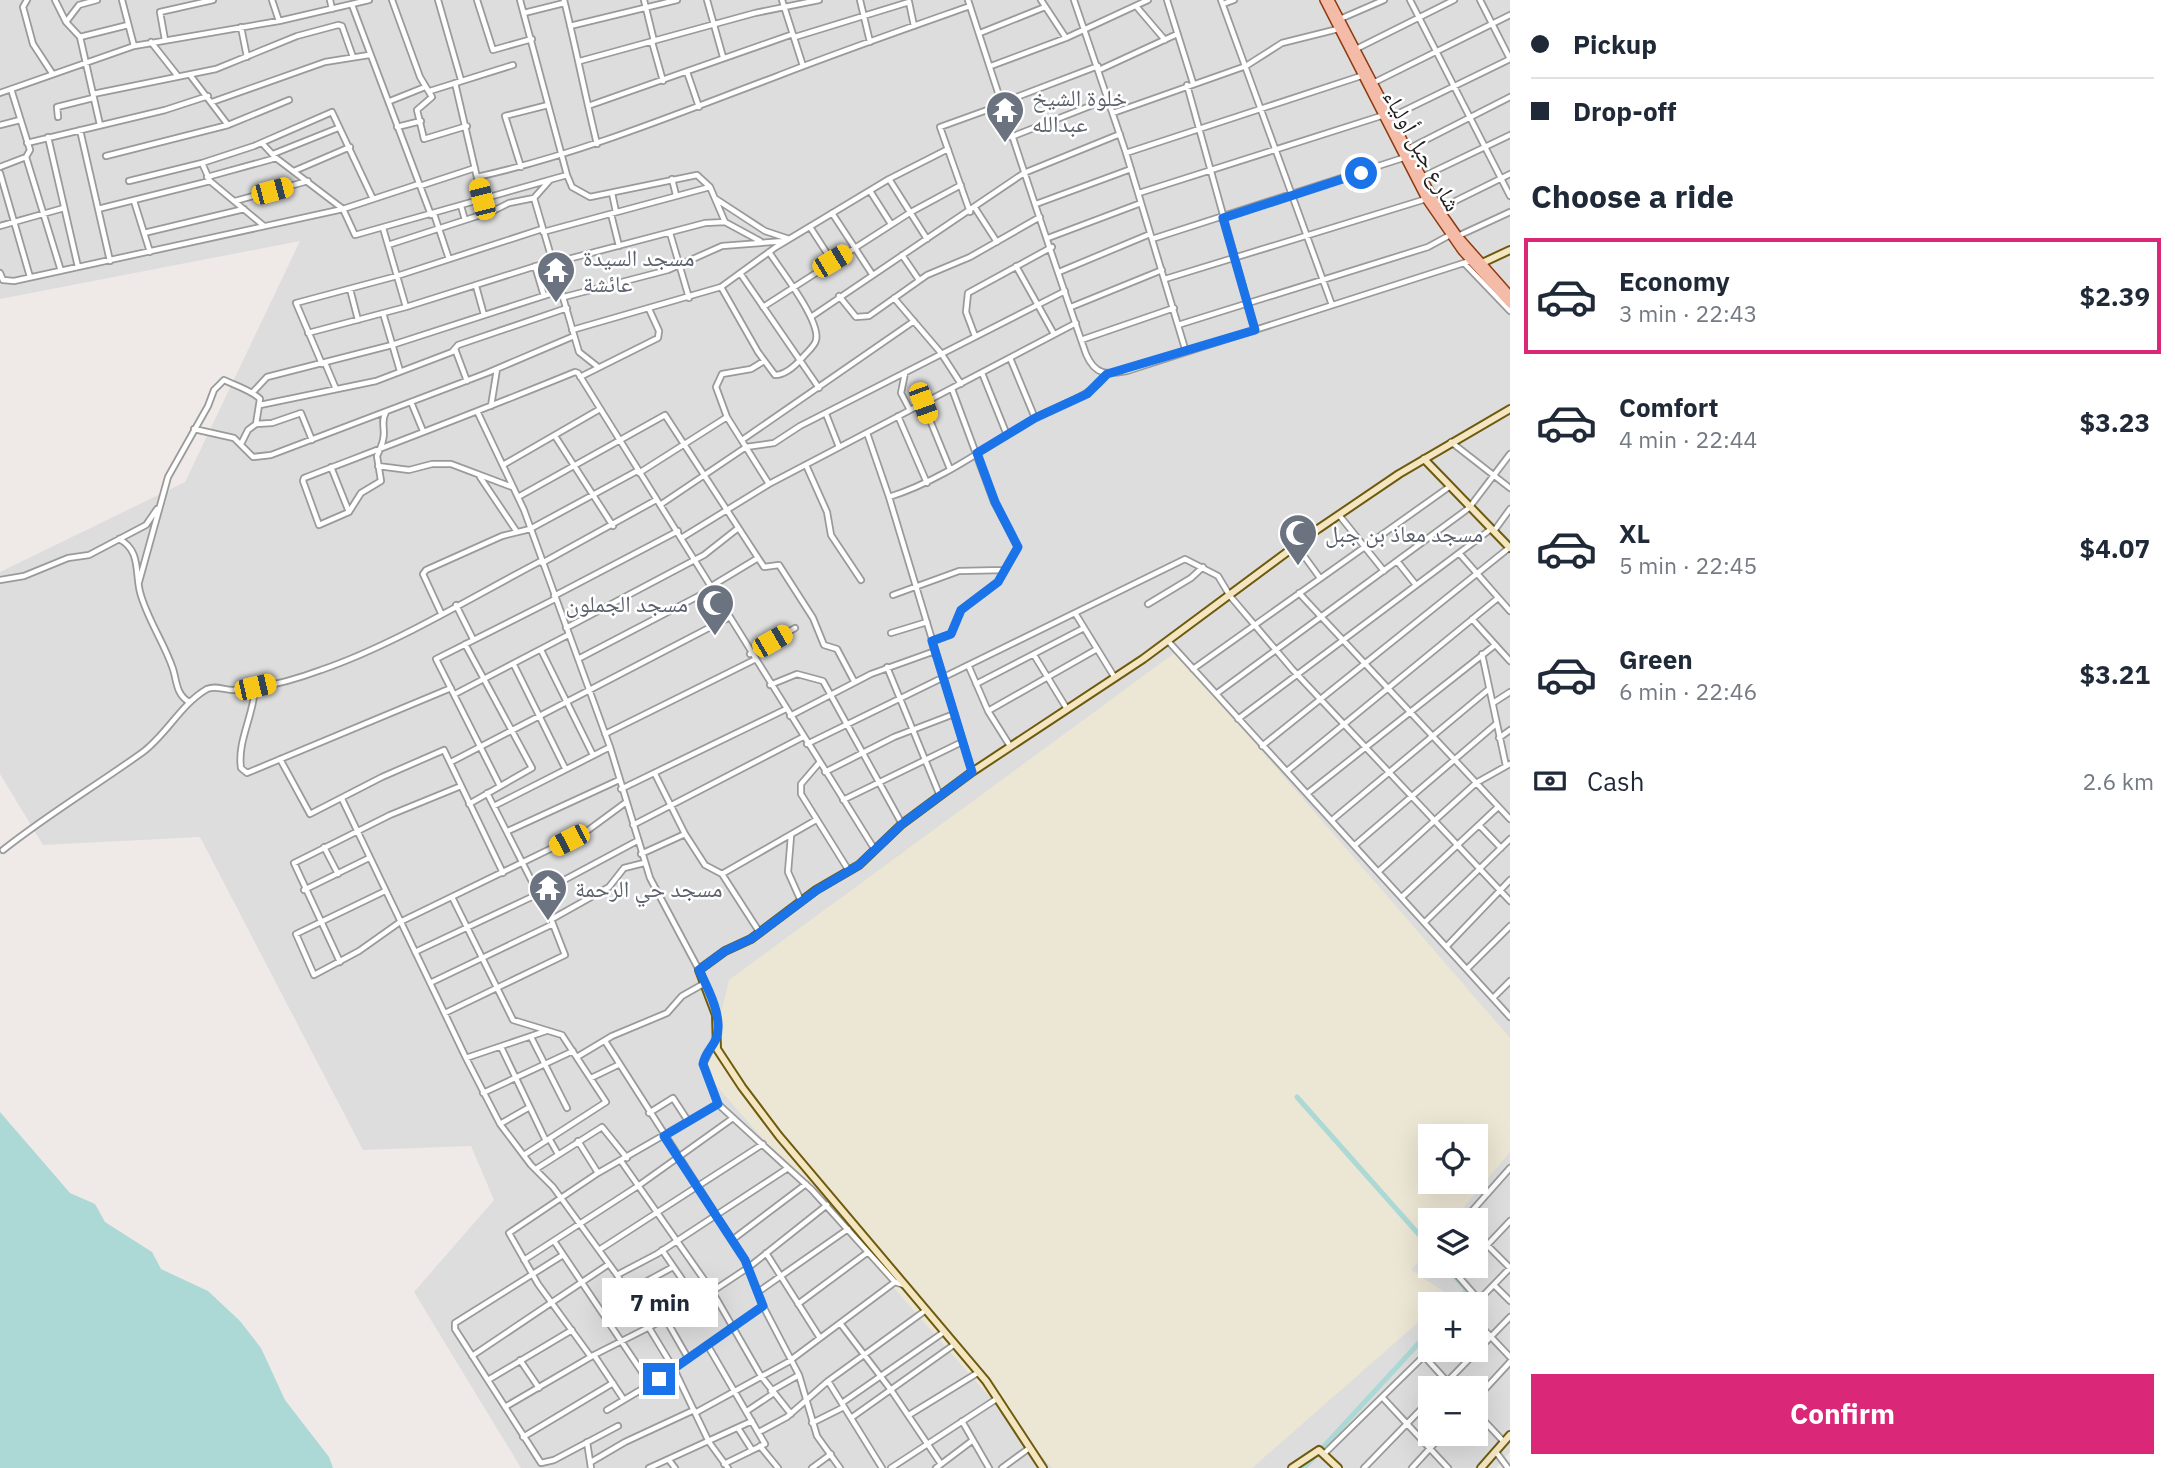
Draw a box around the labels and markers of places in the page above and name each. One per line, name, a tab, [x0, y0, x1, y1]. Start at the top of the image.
place label: خلوة الشيخ عبدالله	[1032, 82, 1127, 138]
temple icon: خلوة الشيخ عبدالله	[984, 89, 1026, 144]
place label: مسجد السيدة عائشة	[583, 242, 695, 298]
temple icon: مسجد السيدة عائشة	[535, 249, 577, 304]
mosque icon: مسجد معاذ بن جبل	[1277, 512, 1319, 567]
place label: مسجد معاذ بن جبل	[1325, 518, 1483, 548]
mosque icon: مسجد الجملون	[694, 582, 736, 637]
place label: مسجد الجملون	[566, 588, 688, 618]
temple icon: مسجد حي الرحمة	[527, 867, 569, 922]
place label: مسجد حي الرحمة	[575, 873, 722, 908]

